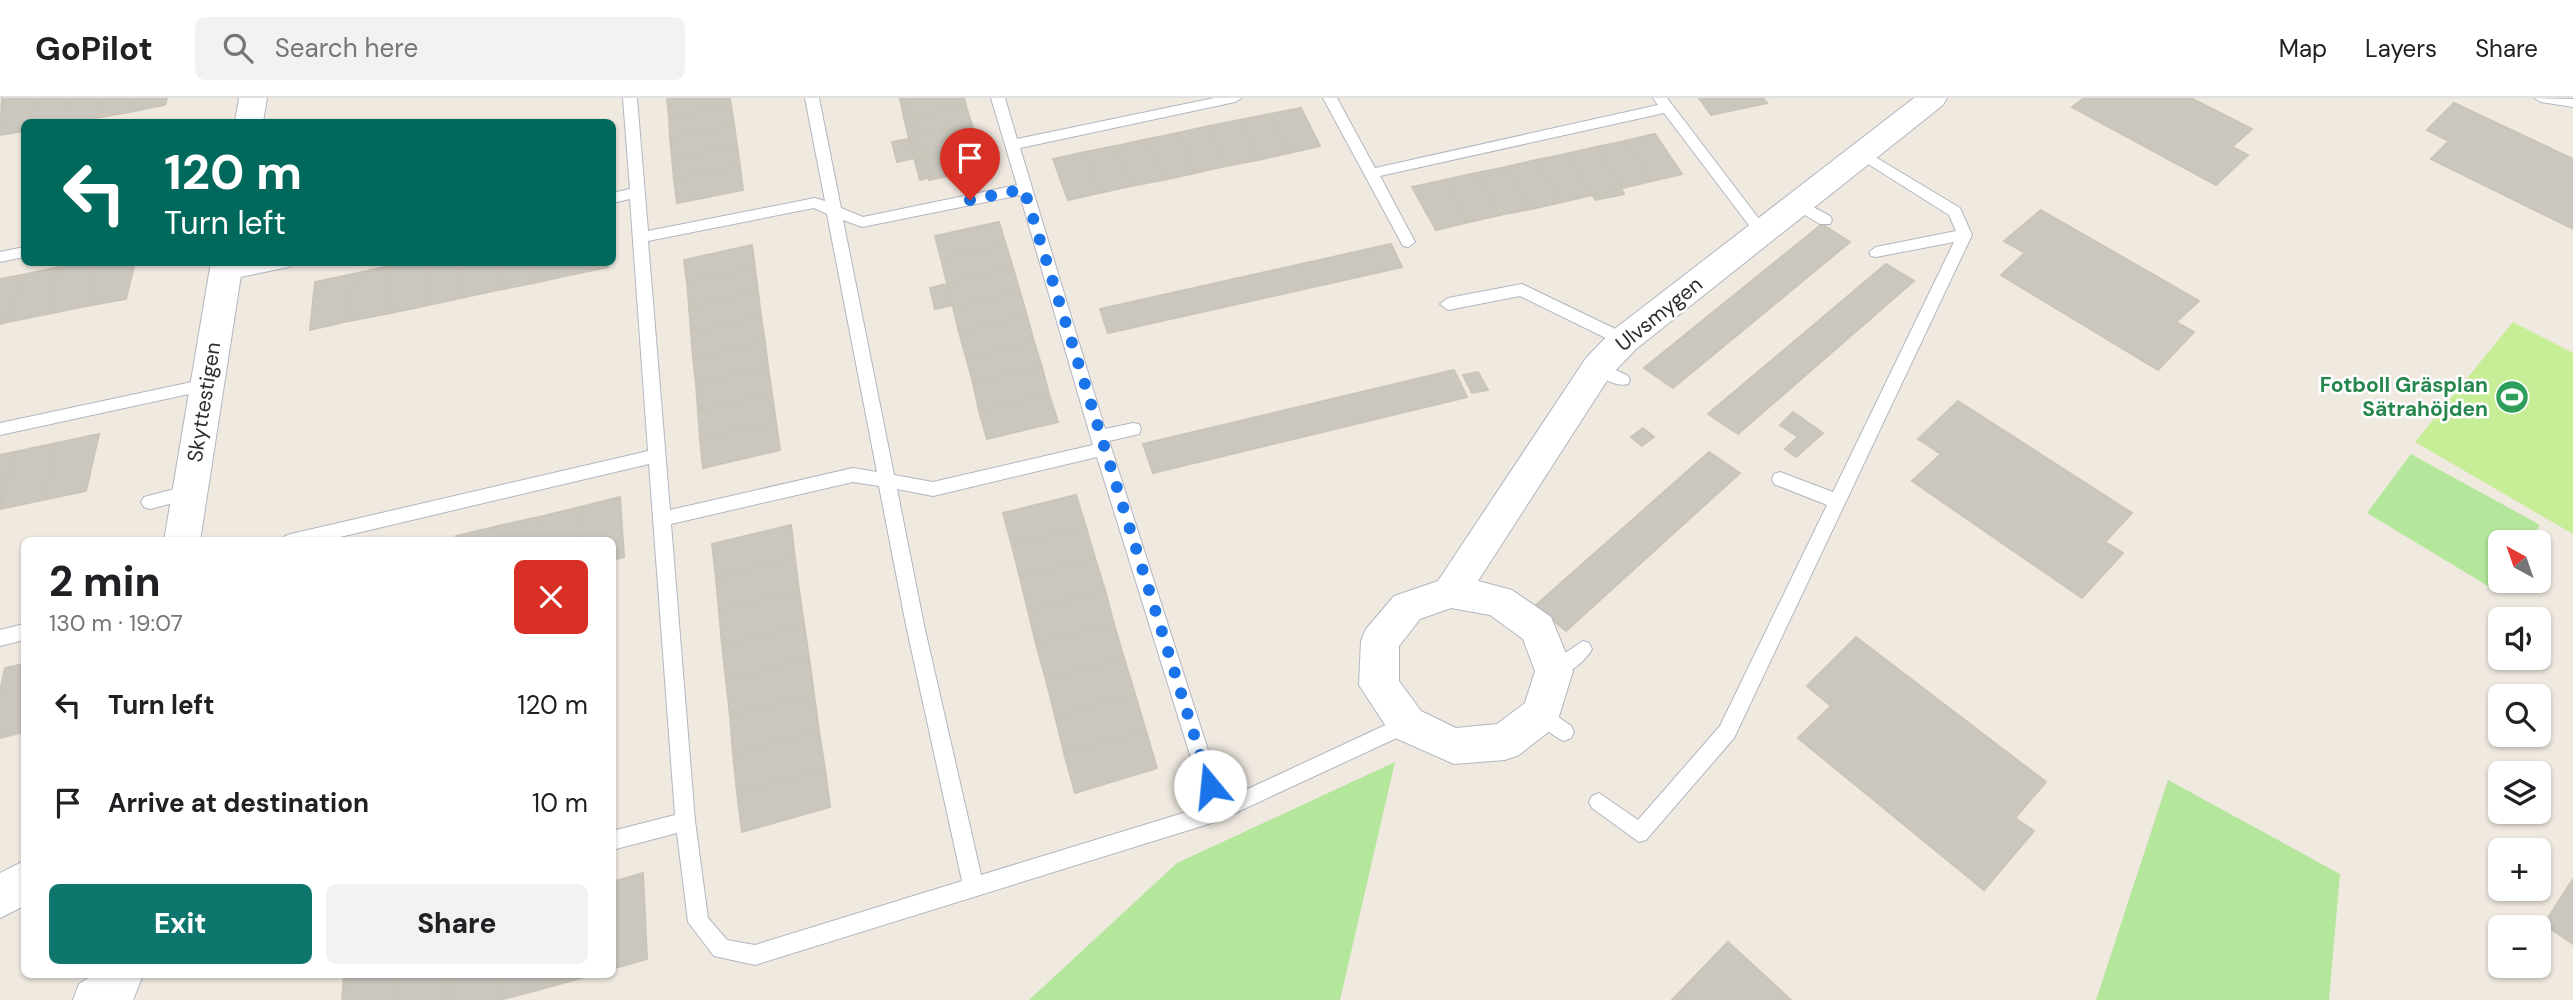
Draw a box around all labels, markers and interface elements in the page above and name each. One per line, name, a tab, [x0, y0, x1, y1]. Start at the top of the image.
search box	[195, 17, 685, 80]
text: GoPilot	[35, 27, 153, 70]
icon: search	[219, 29, 257, 67]
text: Search here	[275, 31, 418, 65]
text: Map	[2279, 33, 2327, 64]
text: Layers	[2365, 33, 2437, 64]
text: Share	[2475, 33, 2538, 64]
pin	[940, 128, 1000, 200]
icon: arrive	[951, 139, 989, 177]
text: 120 m	[164, 140, 302, 204]
icon: left	[49, 147, 140, 238]
text: Turn left	[164, 202, 286, 244]
street label: Ulvsmygen	[1610, 270, 1708, 358]
street label: Skyttestigen	[181, 340, 227, 464]
place label: Fotboll Gräsplan Sätrahöjden	[2320, 371, 2488, 423]
sports icon: Fotboll Gräsplan Sätrahöjden	[2493, 378, 2531, 416]
north arrow	[2488, 530, 2552, 593]
map controls	[2488, 530, 2551, 978]
text: 2 min	[49, 554, 160, 609]
button: close	[514, 560, 588, 634]
button: sound	[2488, 607, 2551, 670]
text: 130 m · 19:07	[49, 608, 183, 638]
button: search	[2488, 684, 2551, 747]
icon: left	[49, 686, 87, 724]
text: Turn left	[108, 688, 215, 722]
text: 120 m	[517, 688, 588, 722]
position arrow	[1173, 749, 1247, 823]
button: layers	[2488, 761, 2551, 824]
icon: arrive	[49, 784, 87, 822]
text: Arrive at destination	[108, 786, 369, 820]
text: 10 m	[532, 786, 588, 820]
button: +	[2488, 838, 2551, 901]
button: Exit	[49, 884, 312, 964]
button: Share	[326, 884, 588, 964]
button: −	[2488, 915, 2551, 978]

